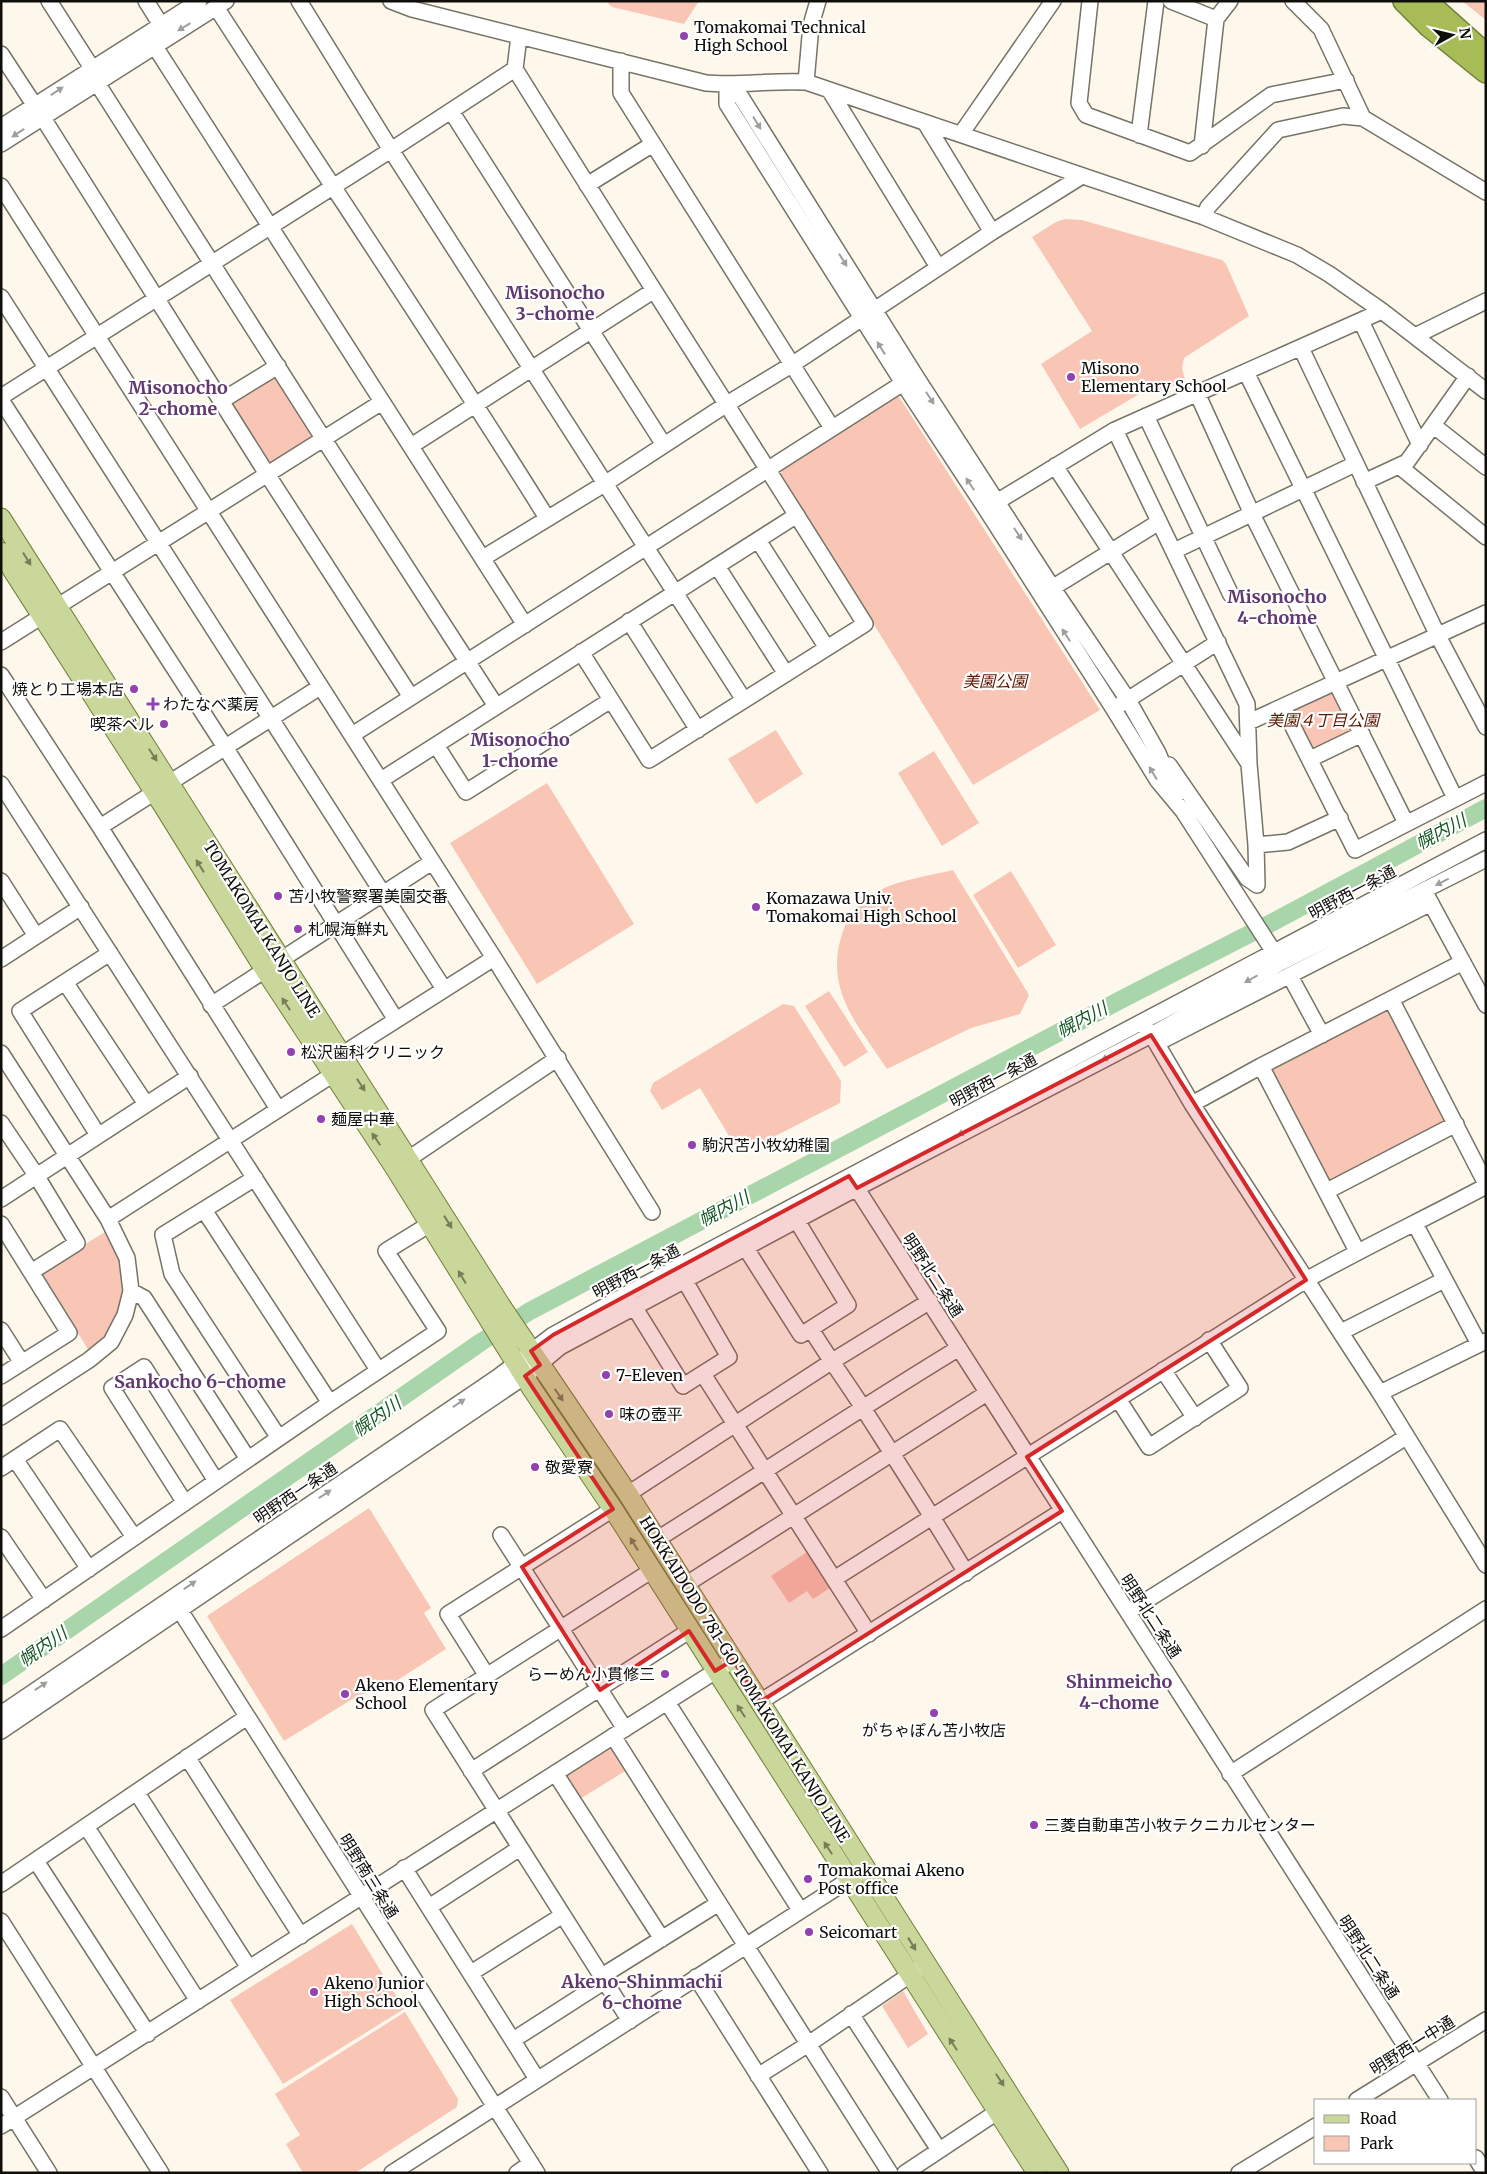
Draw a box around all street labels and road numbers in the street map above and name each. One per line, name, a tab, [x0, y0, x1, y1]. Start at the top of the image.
street label: TOMAKOMAI KANJO LINE	[199, 837, 325, 1022]
street label: 明野西一条通	[1305, 861, 1399, 923]
street label: 明野西一条通	[946, 1049, 1040, 1111]
street label: 明野北二条通	[898, 1229, 968, 1321]
street label: 明野西一条通	[589, 1240, 683, 1302]
street label: 明野西一条通	[250, 1458, 340, 1528]
street label: HOKKAIDODO 781-GO TOMAKOMAI KANJO LINE	[636, 1512, 855, 1847]
street label: 明野北二条通	[1116, 1570, 1186, 1662]
street label: 明野南三条通	[335, 1830, 403, 1922]
street label: 明野北二条通	[1334, 1911, 1404, 2003]
street label: 明野西一中通	[1366, 2011, 1458, 2079]

